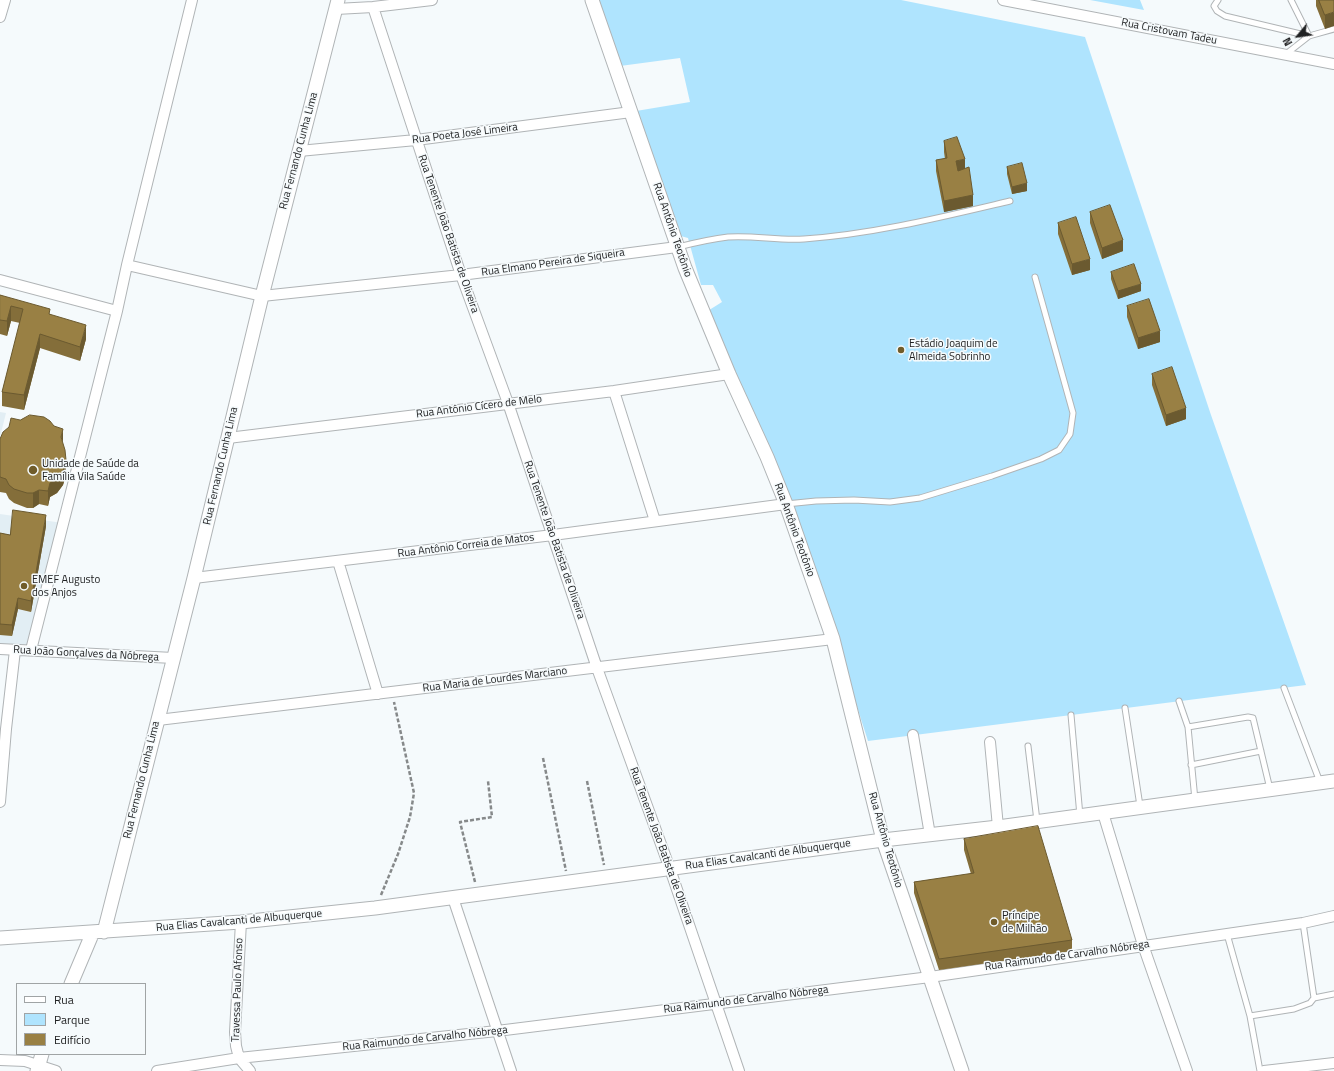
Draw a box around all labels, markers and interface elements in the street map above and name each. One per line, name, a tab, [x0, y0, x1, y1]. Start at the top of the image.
street label: Rua Cristovam Tadeu	[1120, 16, 1218, 48]
north arrow	[1278, 16, 1318, 56]
text: N	[1279, 35, 1296, 49]
street label: Rua Fernando Cunha Lima	[277, 91, 321, 211]
street label: Rua Poeta José Limeira	[411, 121, 519, 147]
street label: Rua Tenente João Batista de Oliveira	[415, 153, 481, 315]
street label: Rua Antônio Teotônio	[650, 181, 694, 279]
street label: Rua Elmano Pereira de Siqueira	[481, 246, 625, 280]
place label: Estádio Joaquim de Almeida Sobrinho	[909, 337, 997, 363]
marker: Estádio Joaquim de Almeida Sobrinho	[896, 345, 906, 355]
street label: Rua Antônio Cícero de Melo	[415, 393, 543, 421]
street label: Rua Fernando Cunha Lima	[201, 406, 241, 526]
place label: Unidade de Saúde da Família Vila Saúde	[42, 457, 139, 483]
street label: Rua Tenente João Batista de Oliveira	[521, 459, 587, 621]
marker: Unidade de Saúde da Família Vila Saúde	[27, 464, 39, 476]
street label: Rua Antônio Teotônio	[771, 481, 817, 579]
street label: Rua Antônio Correia de Matos	[397, 531, 535, 561]
place label: EMEF Augusto dos Anjos	[32, 573, 100, 599]
marker: EMEF Augusto dos Anjos	[19, 581, 29, 591]
street label: Rua João Gonçalves da Nóbrega	[13, 644, 159, 664]
street label: Rua Maria de Lourdes Marciano	[422, 665, 568, 695]
street label: Rua Fernando Cunha Lima	[121, 720, 163, 840]
street label: Rua Tenente João Batista de Oliveira	[626, 765, 696, 927]
street label: Rua Antônio Teotônio	[865, 791, 905, 889]
street label: Rua Elias Cavalcanti de Albuquerque	[685, 837, 851, 873]
street label: Rua Elias Cavalcanti de Albuquerque	[155, 907, 323, 935]
place label: Príncipe de Milhão	[1002, 909, 1047, 935]
marker: Príncipe de Milhão	[989, 917, 999, 927]
street label: Travessa Paulo Afonso	[230, 938, 246, 1042]
street label: Rua Raimundo de Carvalho Nóbrega	[984, 938, 1150, 974]
legend	[16, 983, 146, 1055]
street label: Rua Raimundo de Carvalho Nóbrega	[663, 983, 829, 1017]
text: Rua	[54, 990, 74, 1009]
text: Parque	[54, 1010, 90, 1029]
street label: Rua Raimundo de Carvalho Nóbrega	[342, 1024, 508, 1054]
text: Edifício	[54, 1030, 90, 1049]

